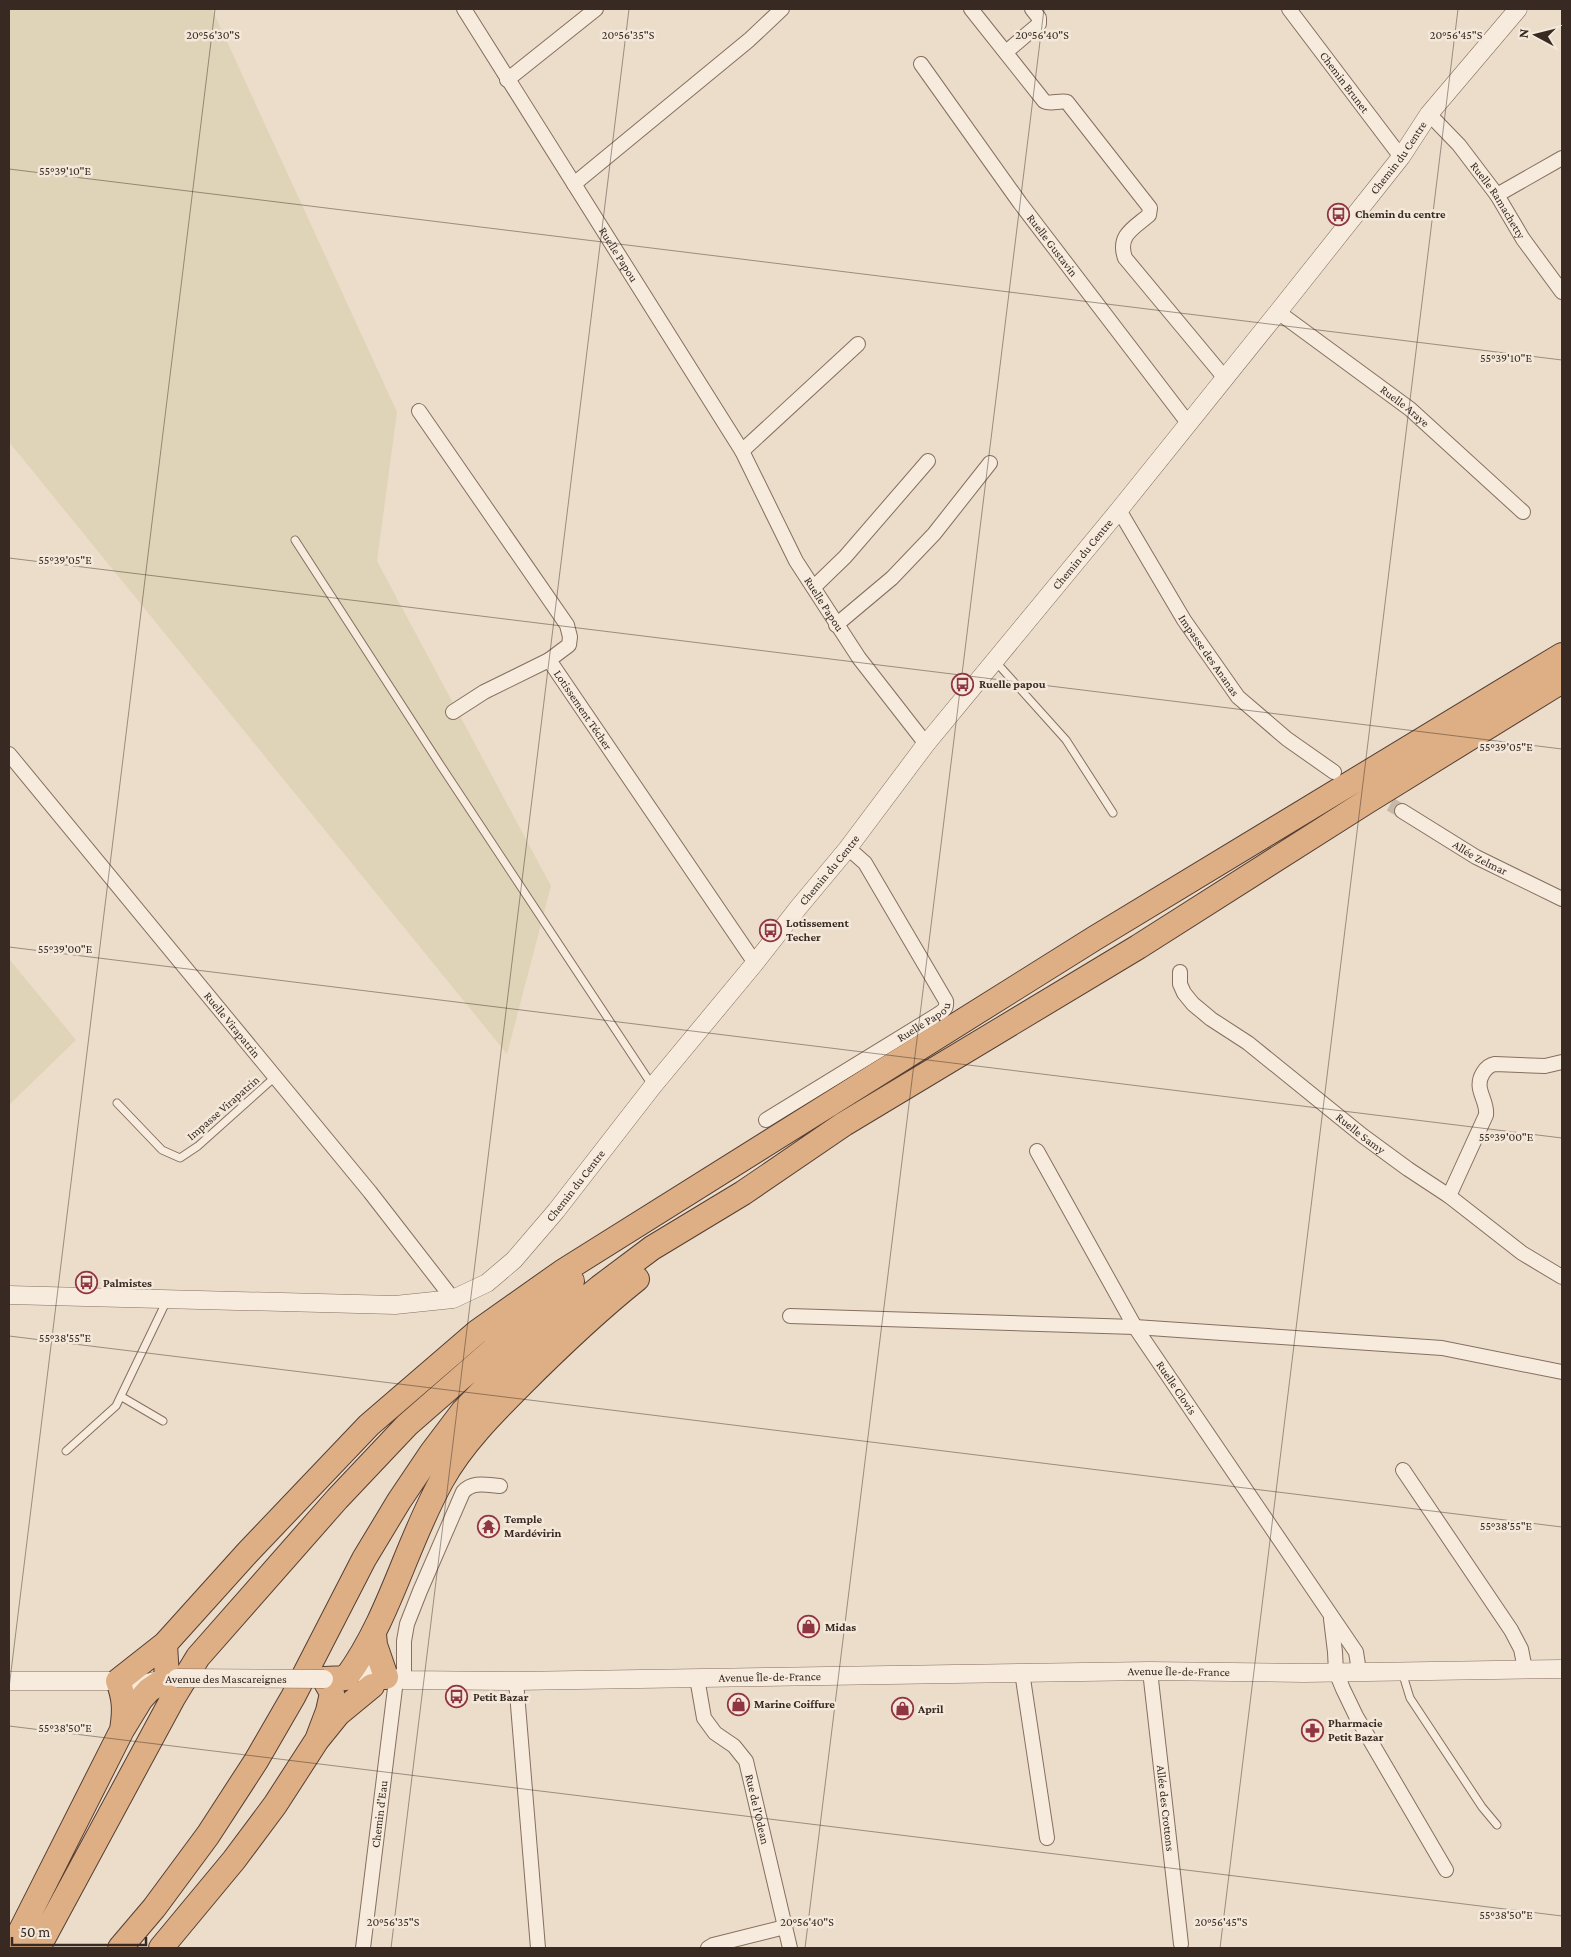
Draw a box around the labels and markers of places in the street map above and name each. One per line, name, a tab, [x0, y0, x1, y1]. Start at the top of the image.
bus stop icon: Chemin du centre	[1327, 202, 1351, 226]
place label: Chemin du centre	[1355, 207, 1446, 221]
bus stop icon: Ruelle papou	[951, 672, 975, 696]
place label: Ruelle papou	[979, 677, 1046, 691]
place label: Lotissement Techer	[786, 916, 849, 944]
bus stop icon: Lotissement Techer	[758, 918, 782, 942]
bus stop icon: Palmistes	[75, 1271, 99, 1295]
place label: Palmistes	[103, 1276, 152, 1290]
place label: Temple Mardévirin	[504, 1512, 562, 1540]
temple icon: Temple Mardévirin	[476, 1514, 500, 1538]
shop icon: Midas	[797, 1615, 821, 1639]
place label: Midas	[825, 1620, 856, 1634]
bus stop icon: Petit Bazar	[445, 1685, 469, 1709]
place label: Petit Bazar	[473, 1690, 529, 1704]
shop icon: Marine Coiffure	[726, 1692, 750, 1716]
place label: Marine Coiffure	[754, 1697, 835, 1711]
shop icon: April	[890, 1697, 914, 1721]
place label: April	[917, 1702, 944, 1716]
place label: Pharmacie Petit Bazar	[1328, 1716, 1384, 1744]
pharmacy icon: Pharmacie Petit Bazar	[1300, 1718, 1324, 1742]

